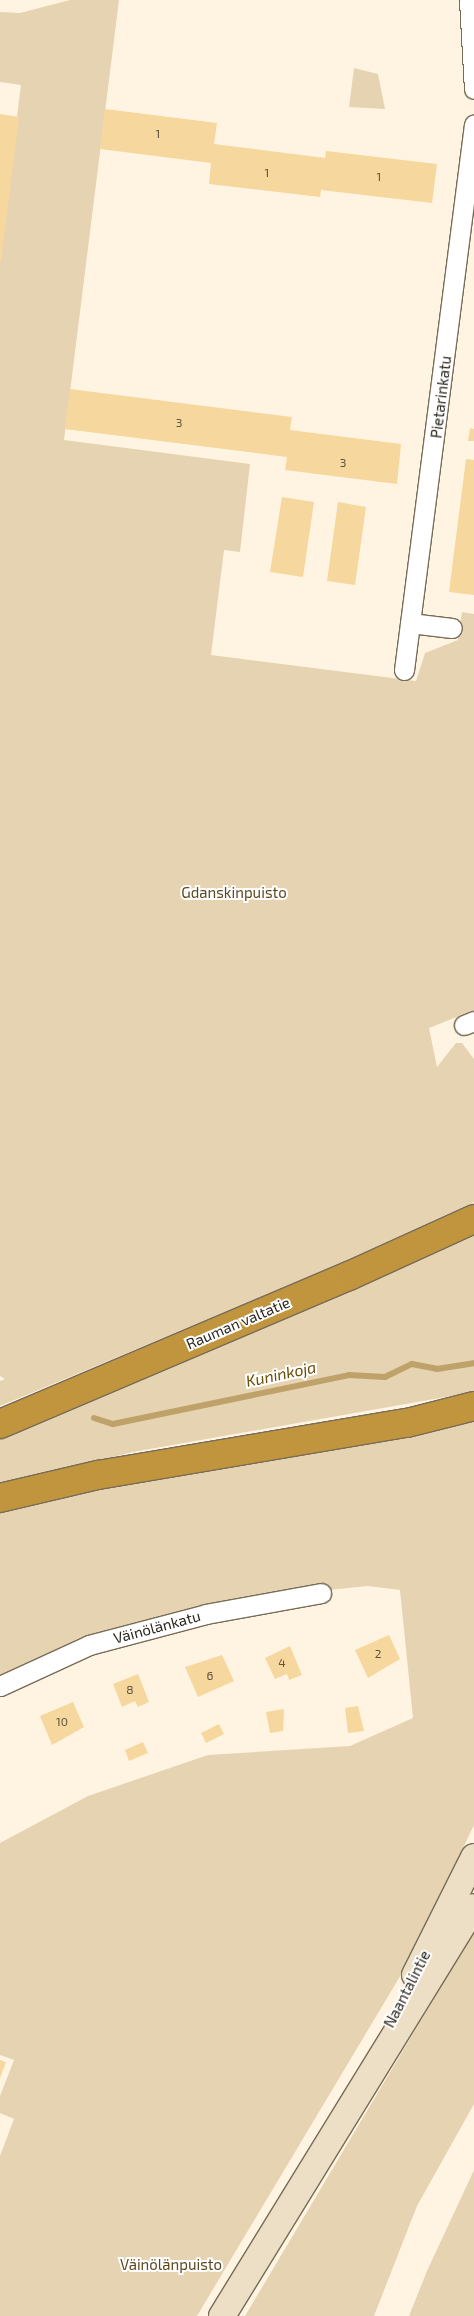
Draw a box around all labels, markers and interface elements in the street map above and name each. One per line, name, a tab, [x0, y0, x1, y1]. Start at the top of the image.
house number: 1	[156, 127, 160, 141]
house number: 1	[265, 166, 269, 180]
house number: 1	[377, 170, 381, 184]
street label: Pietarinkatu	[427, 355, 455, 439]
house number: 3	[176, 416, 182, 430]
house number: 3	[340, 456, 346, 470]
park label: Gdanskinpuisto	[181, 884, 287, 902]
street label: Rauman valtatie	[183, 1293, 293, 1353]
water label: Kuninkoja	[244, 1357, 318, 1391]
street label: Väinölänkatu	[111, 1607, 203, 1647]
house number: 2	[375, 1647, 381, 1661]
house number: 4	[278, 1656, 286, 1670]
house number: 6	[207, 1669, 213, 1683]
house number: 8	[126, 1683, 134, 1697]
house number: 10	[56, 1715, 68, 1729]
street label: Naantalintie	[380, 1947, 434, 2031]
park label: Väinölänpuisto	[120, 2256, 222, 2274]

